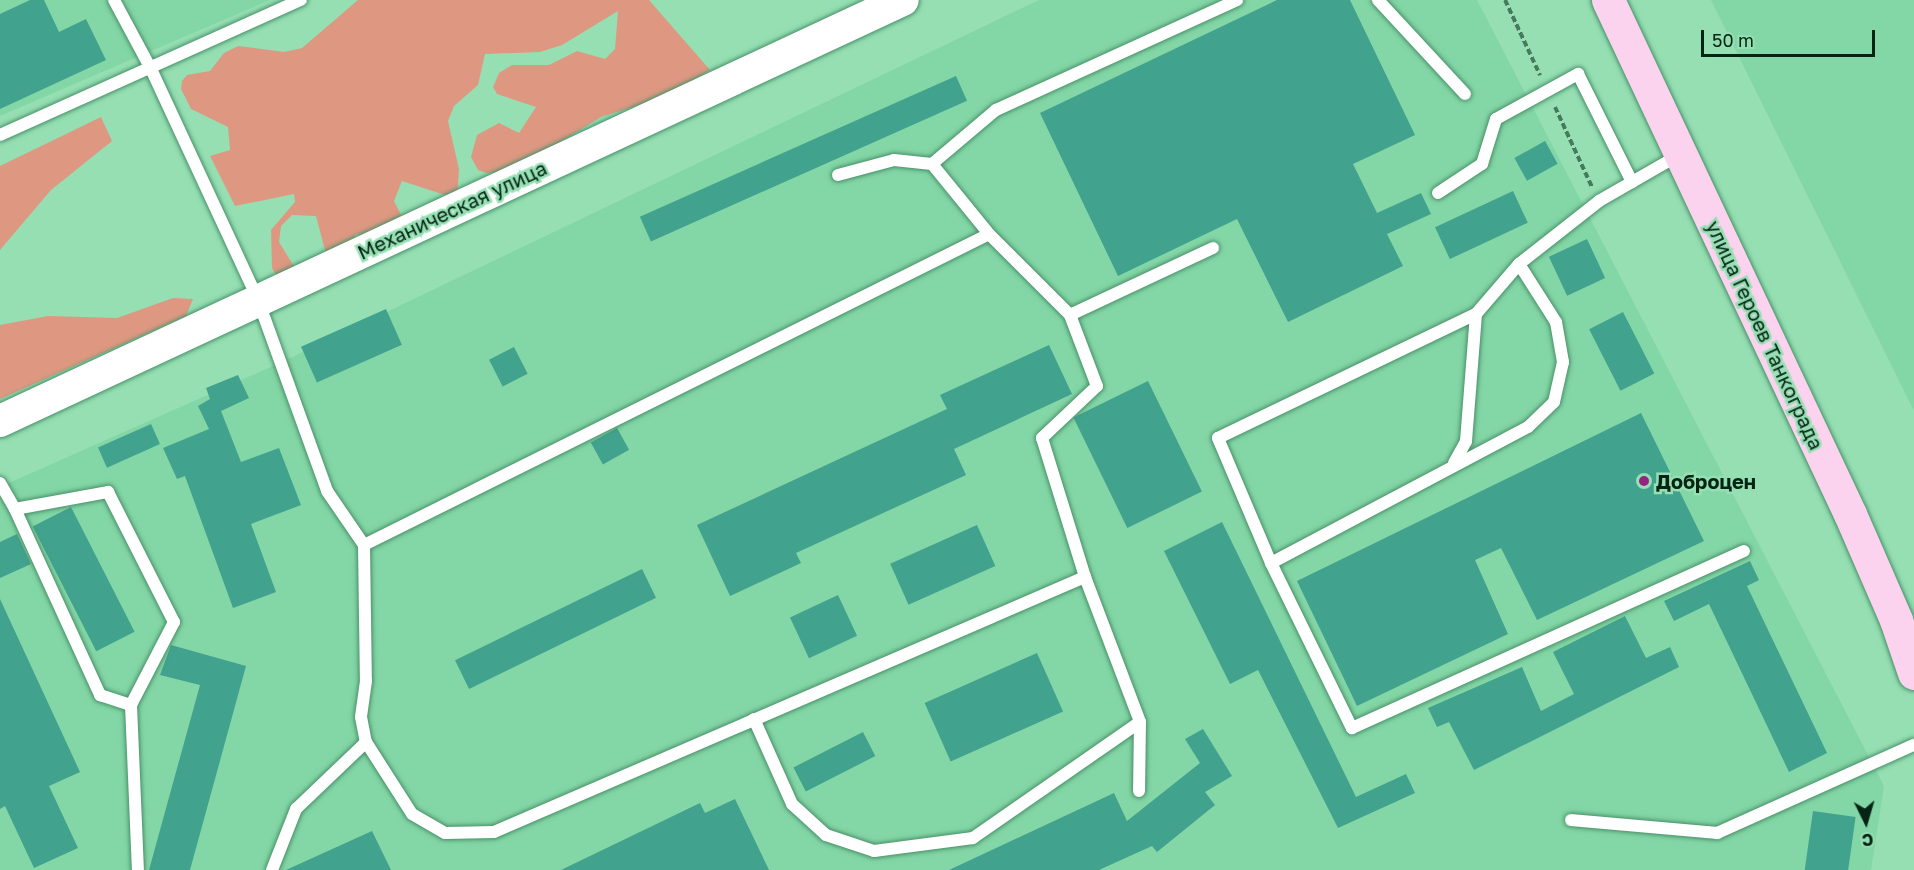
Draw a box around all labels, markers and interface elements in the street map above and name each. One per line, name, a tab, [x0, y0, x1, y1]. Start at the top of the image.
scale bar	[1704, 18, 1878, 56]
text: 50 m	[1712, 29, 1754, 51]
street label: Механическая улица	[354, 156, 550, 264]
street label: улица Героев Танкограда	[1701, 217, 1829, 453]
place label: Доброцен	[1656, 469, 1756, 493]
marker: Доброцен	[1637, 474, 1651, 488]
north arrow	[1836, 792, 1896, 852]
text: С	[1861, 829, 1874, 850]

